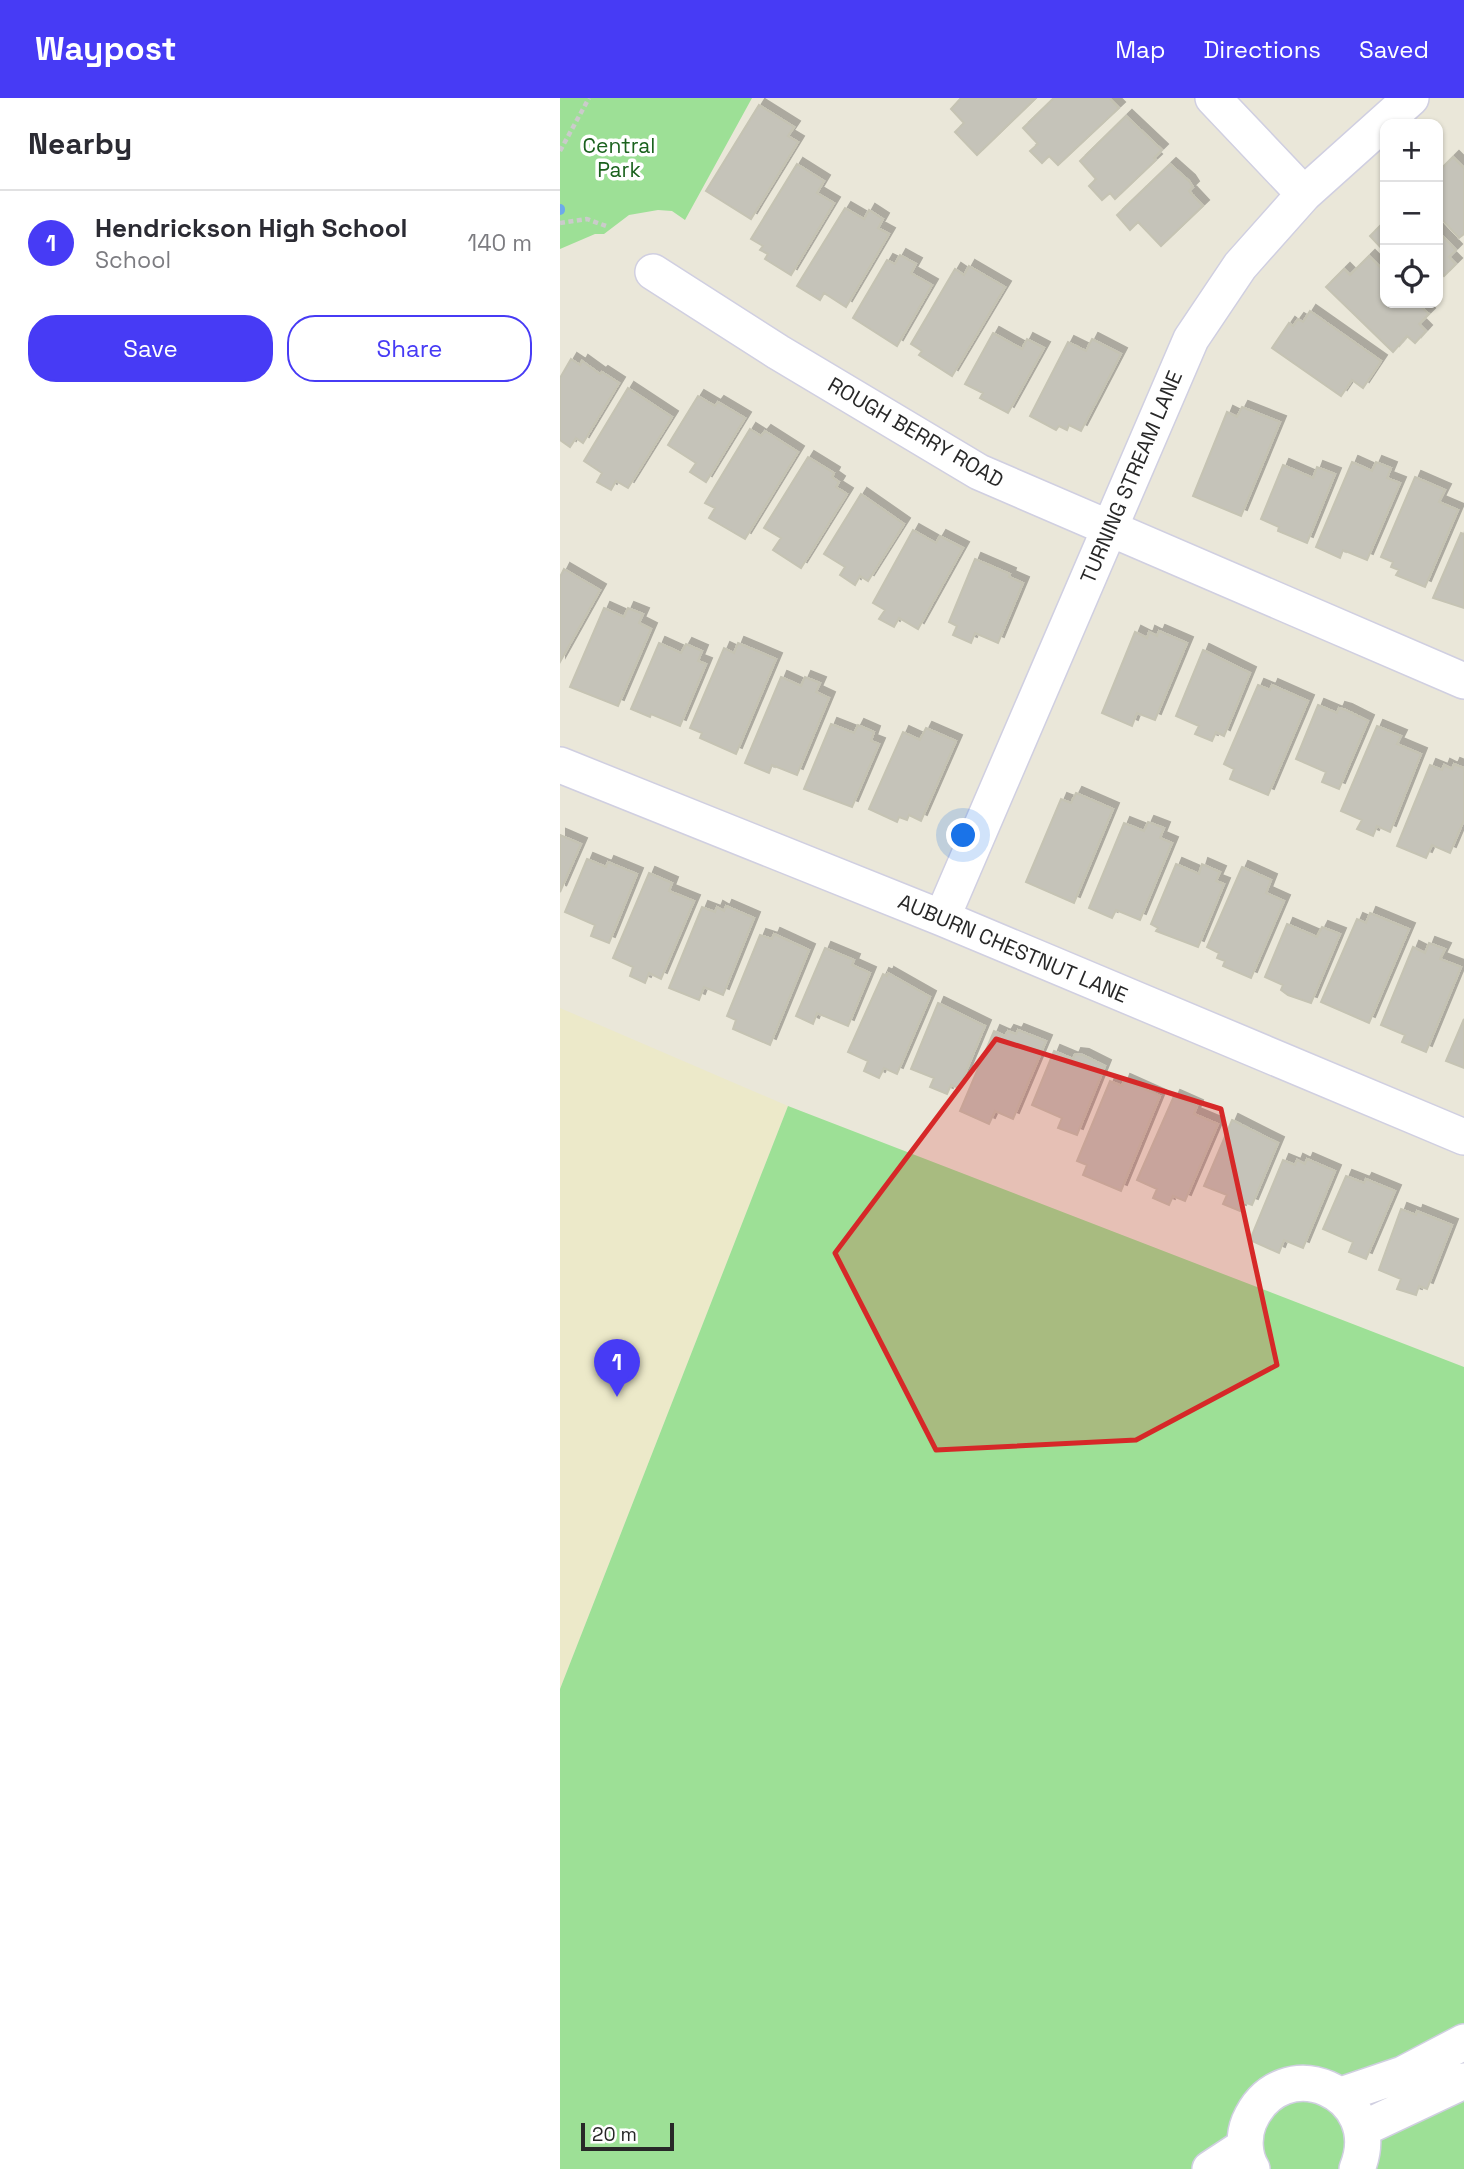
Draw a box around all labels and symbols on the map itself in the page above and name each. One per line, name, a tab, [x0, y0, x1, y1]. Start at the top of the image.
park label: Central Park	[583, 132, 655, 183]
street label: TURNING STREAM LANE	[1074, 366, 1188, 588]
street label: ROUGH BERRY ROAD	[823, 371, 1009, 493]
your location	[946, 818, 980, 852]
street label: AUBURN CHESTNUT LANE	[894, 887, 1132, 1009]
pin: 1	[594, 1339, 640, 1397]
scale bar	[581, 2120, 674, 2152]

